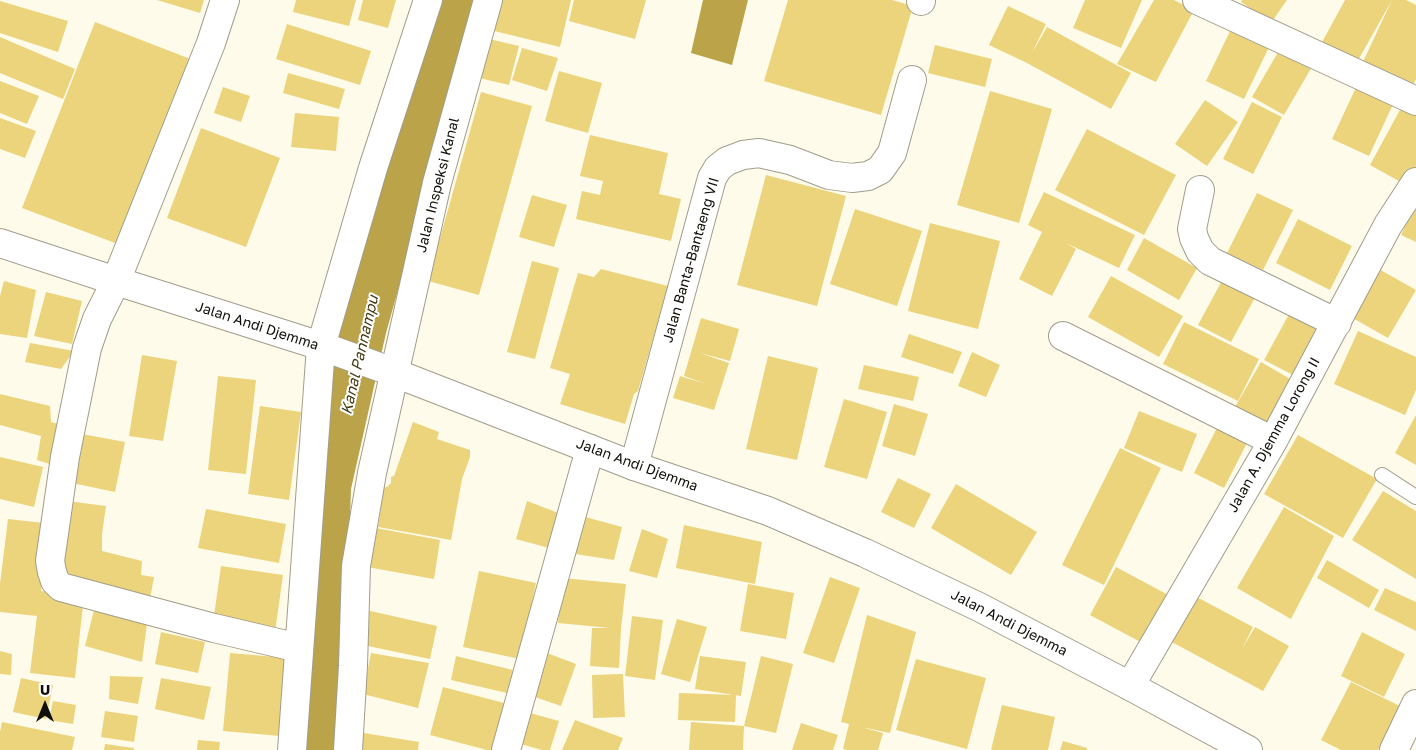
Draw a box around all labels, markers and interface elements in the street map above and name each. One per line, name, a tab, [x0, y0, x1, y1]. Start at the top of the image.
street label: Jalan Inspeksi Kanal	[413, 116, 463, 254]
street label: Jalan Banta-Bantaeng VII	[659, 175, 723, 345]
water label: Kanal Pannampu	[338, 294, 382, 416]
street label: Jalan Andi Djemma	[193, 298, 321, 354]
street label: Jalan A. Djemma Lorong II	[1224, 355, 1324, 515]
street label: Jalan Andi Djemma	[574, 435, 700, 495]
street label: Jalan Andi Djemma	[948, 586, 1070, 660]
north arrow	[20, 680, 70, 730]
text: U	[40, 681, 50, 698]

